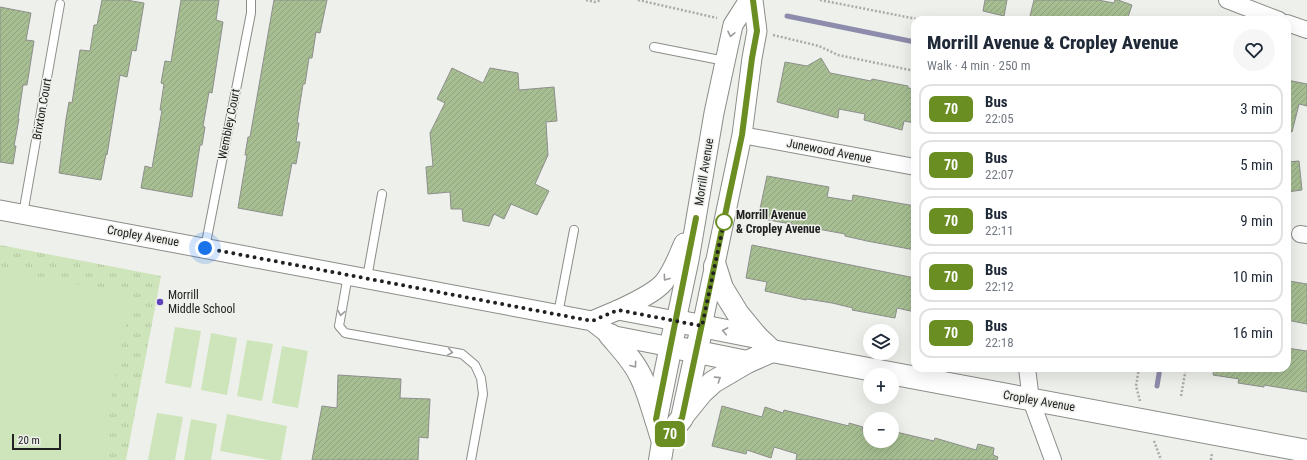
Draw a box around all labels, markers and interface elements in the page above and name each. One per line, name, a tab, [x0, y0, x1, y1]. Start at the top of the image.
button: heart	[1233, 29, 1275, 71]
one-way arrow	[727, 30, 735, 37]
text: Morrill Avenue & Cropley Avenue	[927, 31, 1178, 54]
text: Walk · 4 min · 250 m	[927, 58, 1031, 73]
street label: Brixton Court	[30, 77, 54, 141]
street label: Wembley Court	[215, 87, 243, 161]
text: Bus	[985, 93, 1008, 111]
text: 3 min	[1240, 100, 1273, 118]
text: 70	[944, 101, 958, 117]
text: 22:05	[985, 111, 1014, 126]
street label: Junewood Avenue	[785, 136, 873, 166]
street label: Morrill Avenue	[692, 137, 716, 207]
text: Bus	[985, 149, 1008, 167]
text: 5 min	[1240, 156, 1273, 174]
text: 70	[944, 157, 958, 173]
text: 22:07	[985, 167, 1014, 182]
text: Bus	[985, 205, 1008, 223]
place label: Morrill Avenue & Cropley Avenue	[736, 208, 821, 236]
text: 9 min	[1240, 212, 1273, 230]
marker: Morrill Avenue & Cropley Avenue	[715, 213, 733, 231]
text: 70	[944, 213, 958, 229]
street label: Cropley Avenue	[106, 223, 180, 249]
text: 22:11	[985, 223, 1014, 238]
your location	[195, 238, 215, 258]
text: Bus	[985, 261, 1008, 279]
text: 10 min	[1233, 268, 1273, 286]
text: 70	[944, 269, 958, 285]
one-way arrow	[664, 274, 671, 281]
text: 22:12	[985, 279, 1014, 294]
place label: Morrill Middle School	[168, 288, 235, 316]
marker: Morrill Middle School	[155, 297, 165, 307]
one-way arrow	[337, 309, 346, 316]
text: Bus	[985, 317, 1008, 335]
map controls	[863, 324, 899, 448]
button: layers	[863, 324, 899, 360]
text: 16 min	[1233, 324, 1273, 342]
text: 70	[944, 325, 958, 341]
one-way arrow	[722, 327, 728, 335]
text: 22:18	[985, 335, 1014, 350]
one-way arrow	[447, 347, 453, 356]
one-way arrow	[629, 361, 636, 368]
button: +	[863, 368, 899, 404]
one-way arrow	[714, 376, 721, 384]
street label: Cropley Avenue	[1002, 388, 1076, 414]
button: −	[863, 412, 899, 448]
line badge: 70	[652, 421, 688, 447]
text: 70	[663, 426, 677, 442]
scale bar	[12, 432, 61, 451]
text: 20 m	[18, 434, 40, 447]

